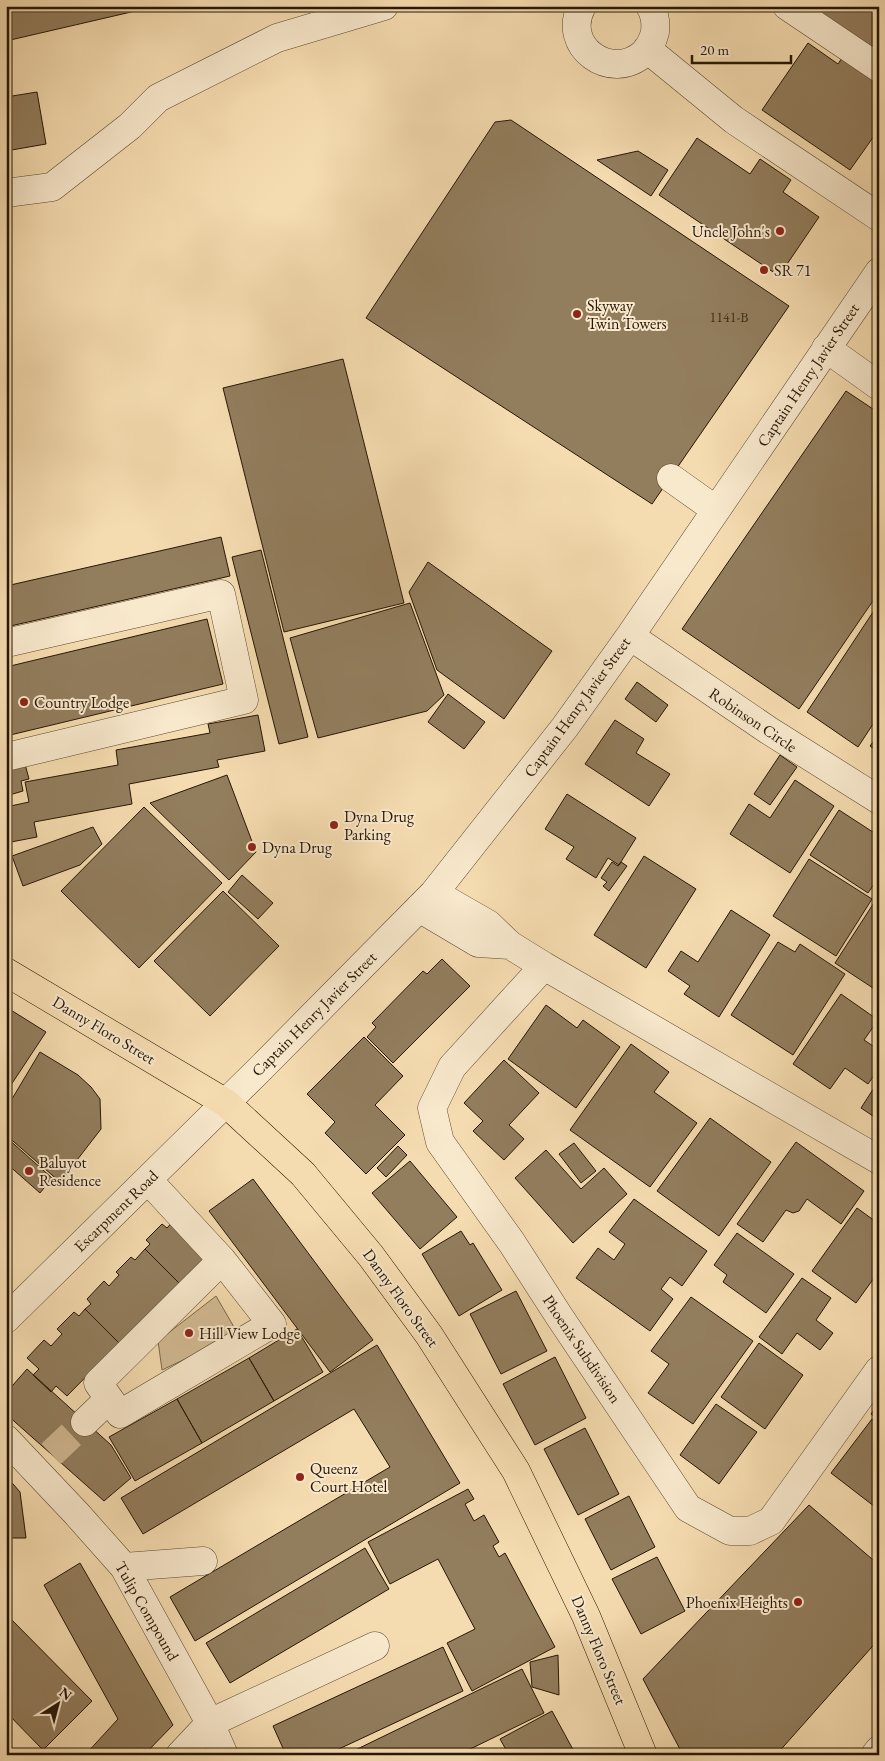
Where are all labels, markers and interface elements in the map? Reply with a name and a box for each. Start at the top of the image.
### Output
scale bar [692,32,791,64]
text: 20 m [700,40,729,59]
place label: Uncle John's [692,221,770,242]
marker: Uncle John's [774,225,786,237]
place label: SR 71 [774,260,811,281]
marker: SR 71 [758,264,770,276]
place label: Skyway Twin Towers [587,295,667,334]
street label: Captain Henry Javier Street [752,299,864,451]
marker: Skyway Twin Towers [571,308,583,320]
house number: 1141-B [710,308,748,326]
street label: Captain Henry Javier Street [519,633,635,781]
street label: Robinson Circle [705,683,801,757]
place label: Country Lodge [34,692,129,713]
marker: Country Lodge [18,696,30,708]
place label: Dyna Drug Parking [344,806,415,845]
marker: Dyna Drug Parking [328,819,340,831]
place label: Dyna Drug [262,837,333,858]
marker: Dyna Drug [246,841,258,853]
street label: Captain Henry Javier Street [247,947,381,1081]
street label: Danny Floro Street [49,991,159,1069]
place label: Baluyot Residence [39,1152,101,1191]
marker: Baluyot Residence [23,1165,35,1177]
street label: Escarpment Road [69,1165,163,1257]
street label: Danny Floro Street [358,1245,444,1351]
street label: Phoenix Subdivision [538,1291,626,1408]
place label: Hill View Lodge [199,1323,300,1344]
marker: Hill View Lodge [183,1327,195,1339]
place label: Queenz Court Hotel [310,1458,387,1497]
marker: Queenz Court Hotel [294,1471,306,1483]
street label: Tulip Compound [110,1558,184,1665]
street label: Danny Floro Street [567,1592,631,1708]
place label: Phoenix Heights [686,1592,788,1613]
marker: Phoenix Heights [792,1596,804,1608]
north arrow [32,1678,82,1728]
text: N [56,1683,76,1704]

